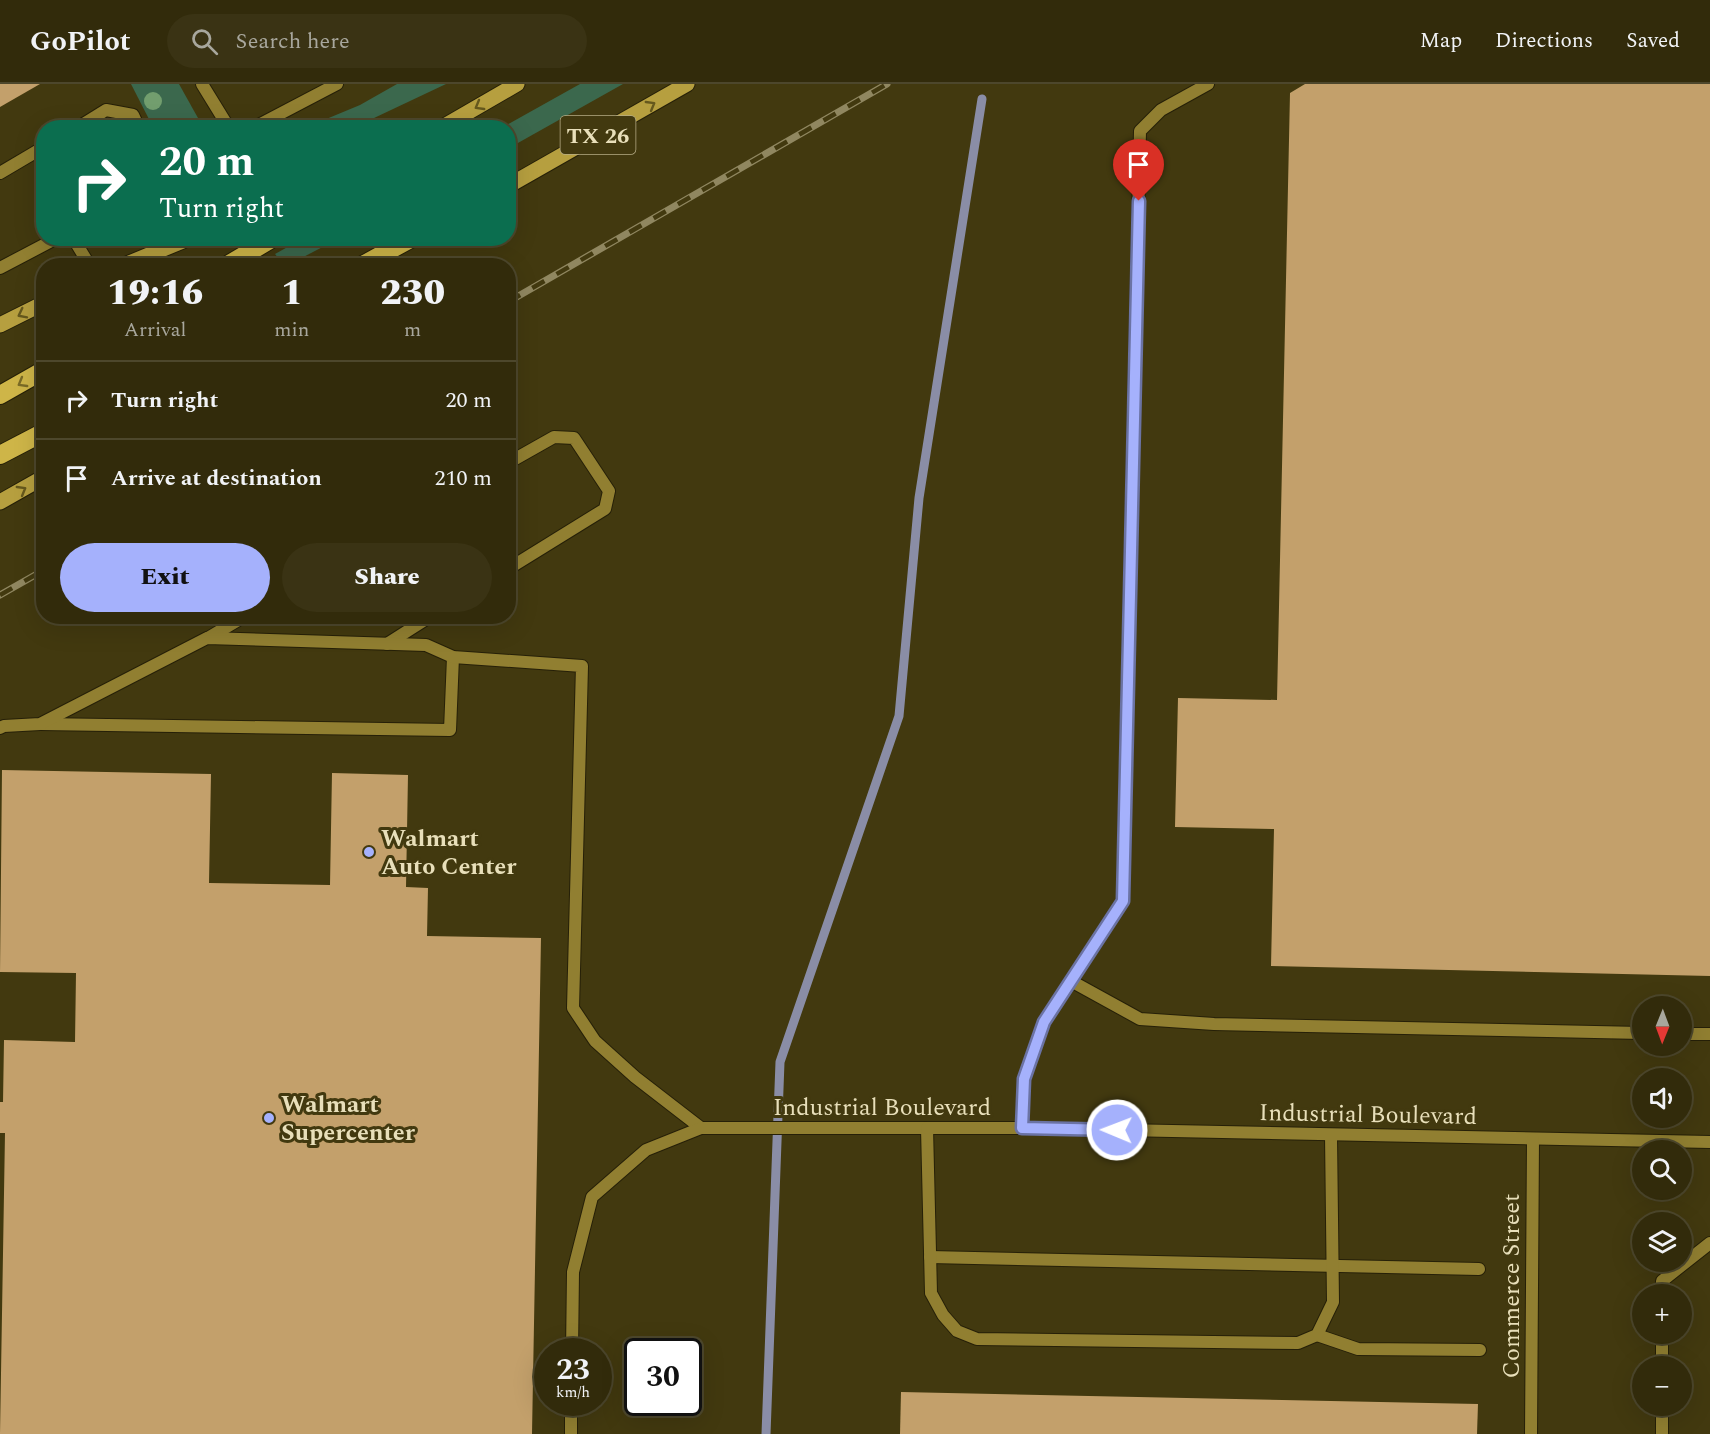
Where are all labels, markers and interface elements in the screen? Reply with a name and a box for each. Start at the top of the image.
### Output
search box [167,14,587,68]
text: GoPilot [30,20,131,63]
icon: search [188,25,221,58]
text: Search here [236,25,350,58]
text: Map [1420,25,1462,57]
text: Directions [1495,25,1593,57]
text: Saved [1626,25,1680,57]
one-way arrow [475,99,485,110]
one-way arrow [644,101,655,112]
road number: TX 26 [560,116,636,154]
text: 20 m [159,131,254,194]
pin [1113,139,1164,201]
icon: right [60,144,138,222]
icon: arrive [1122,148,1155,181]
text: Turn right [159,188,284,230]
text: 19:16 [107,266,203,321]
text: 1 [281,266,303,321]
text: 230 [380,266,445,321]
one-way arrow [17,307,28,318]
text: Arrival [124,315,186,345]
text: min [274,315,309,345]
text: m [404,315,421,345]
one-way arrow [18,376,28,387]
icon: right [60,384,93,417]
text: Turn right [111,384,218,417]
text: 20 m [446,384,492,417]
icon: arrive [60,462,93,495]
text: Arrive at destination [111,462,322,495]
text: 210 m [435,462,492,495]
one-way arrow [16,486,26,497]
button: Exit [60,543,270,612]
button: Share [282,543,492,612]
place label: Walmart Auto Center [381,821,517,885]
marker: Walmart Auto Center [362,845,376,859]
north arrow [1632,996,1692,1056]
map controls [1632,996,1692,1416]
button: sound [1632,1068,1692,1128]
place label: Walmart Supercenter [281,1087,416,1151]
street label: Industrial Boulevard [773,1090,991,1126]
street label: Industrial Boulevard [1259,1095,1477,1135]
position arrow [1085,1098,1149,1162]
marker: Walmart Supercenter [262,1111,276,1125]
button: search [1632,1140,1692,1200]
street label: Commerce Street [1494,1194,1530,1378]
button: layers [1632,1212,1692,1272]
button: + [1632,1284,1692,1344]
speed limit sign: 30 [624,1338,702,1416]
text: 23 [556,1347,590,1393]
button: − [1632,1356,1692,1416]
text: km/h [556,1381,590,1404]

